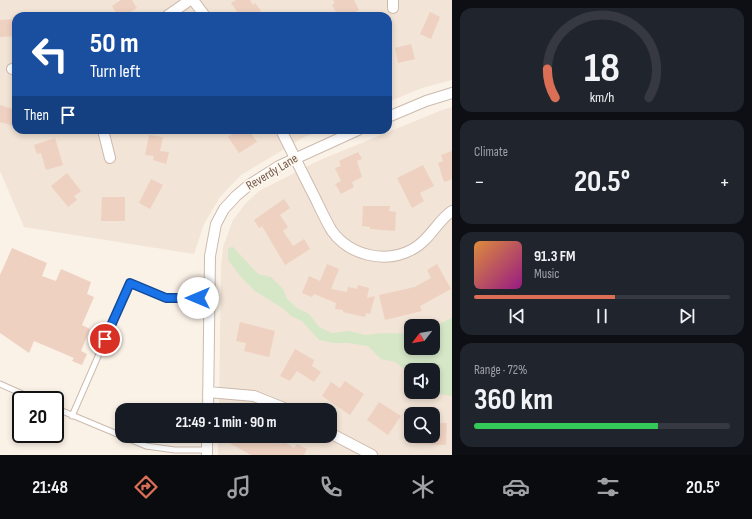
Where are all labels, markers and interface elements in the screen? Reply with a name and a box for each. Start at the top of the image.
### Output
text: 50 m [90,27,139,60]
icon: left [24,28,76,80]
text: 18 [584,44,620,93]
text: Turn left [90,61,141,82]
text: km/h [590,89,614,106]
icon: arrive [57,104,79,126]
text: Then [24,106,49,125]
text: Climate [474,144,508,160]
street label: Reverdy Lane [243,150,301,194]
text: 20.5° [574,164,630,200]
text: − [474,169,485,196]
text: + [719,169,730,196]
text: 91.3 FM [534,247,576,266]
text: Music [534,266,559,282]
position arrow [177,277,219,319]
icon: previous [506,305,528,327]
icon: pause [591,305,613,327]
icon: next [676,305,698,327]
north arrow [404,319,440,355]
map controls [404,319,440,443]
pin [88,322,122,356]
icon: arrive [94,328,116,350]
text: Range · 72% [474,362,527,378]
button: sound [404,363,440,399]
text: 360 km [474,382,553,418]
speed limit sign: 20 [12,391,64,443]
button: search [404,407,440,443]
text: 21:49 · 1 min · 90 m [176,413,276,432]
icon: directions [132,473,160,501]
icon: music [225,473,253,501]
icon: phone [317,473,345,501]
icon: climate [409,473,437,501]
icon: car [502,473,530,501]
icon: filters [594,473,622,501]
text: 21:48 [32,477,68,498]
text: 20.5° [686,477,720,498]

